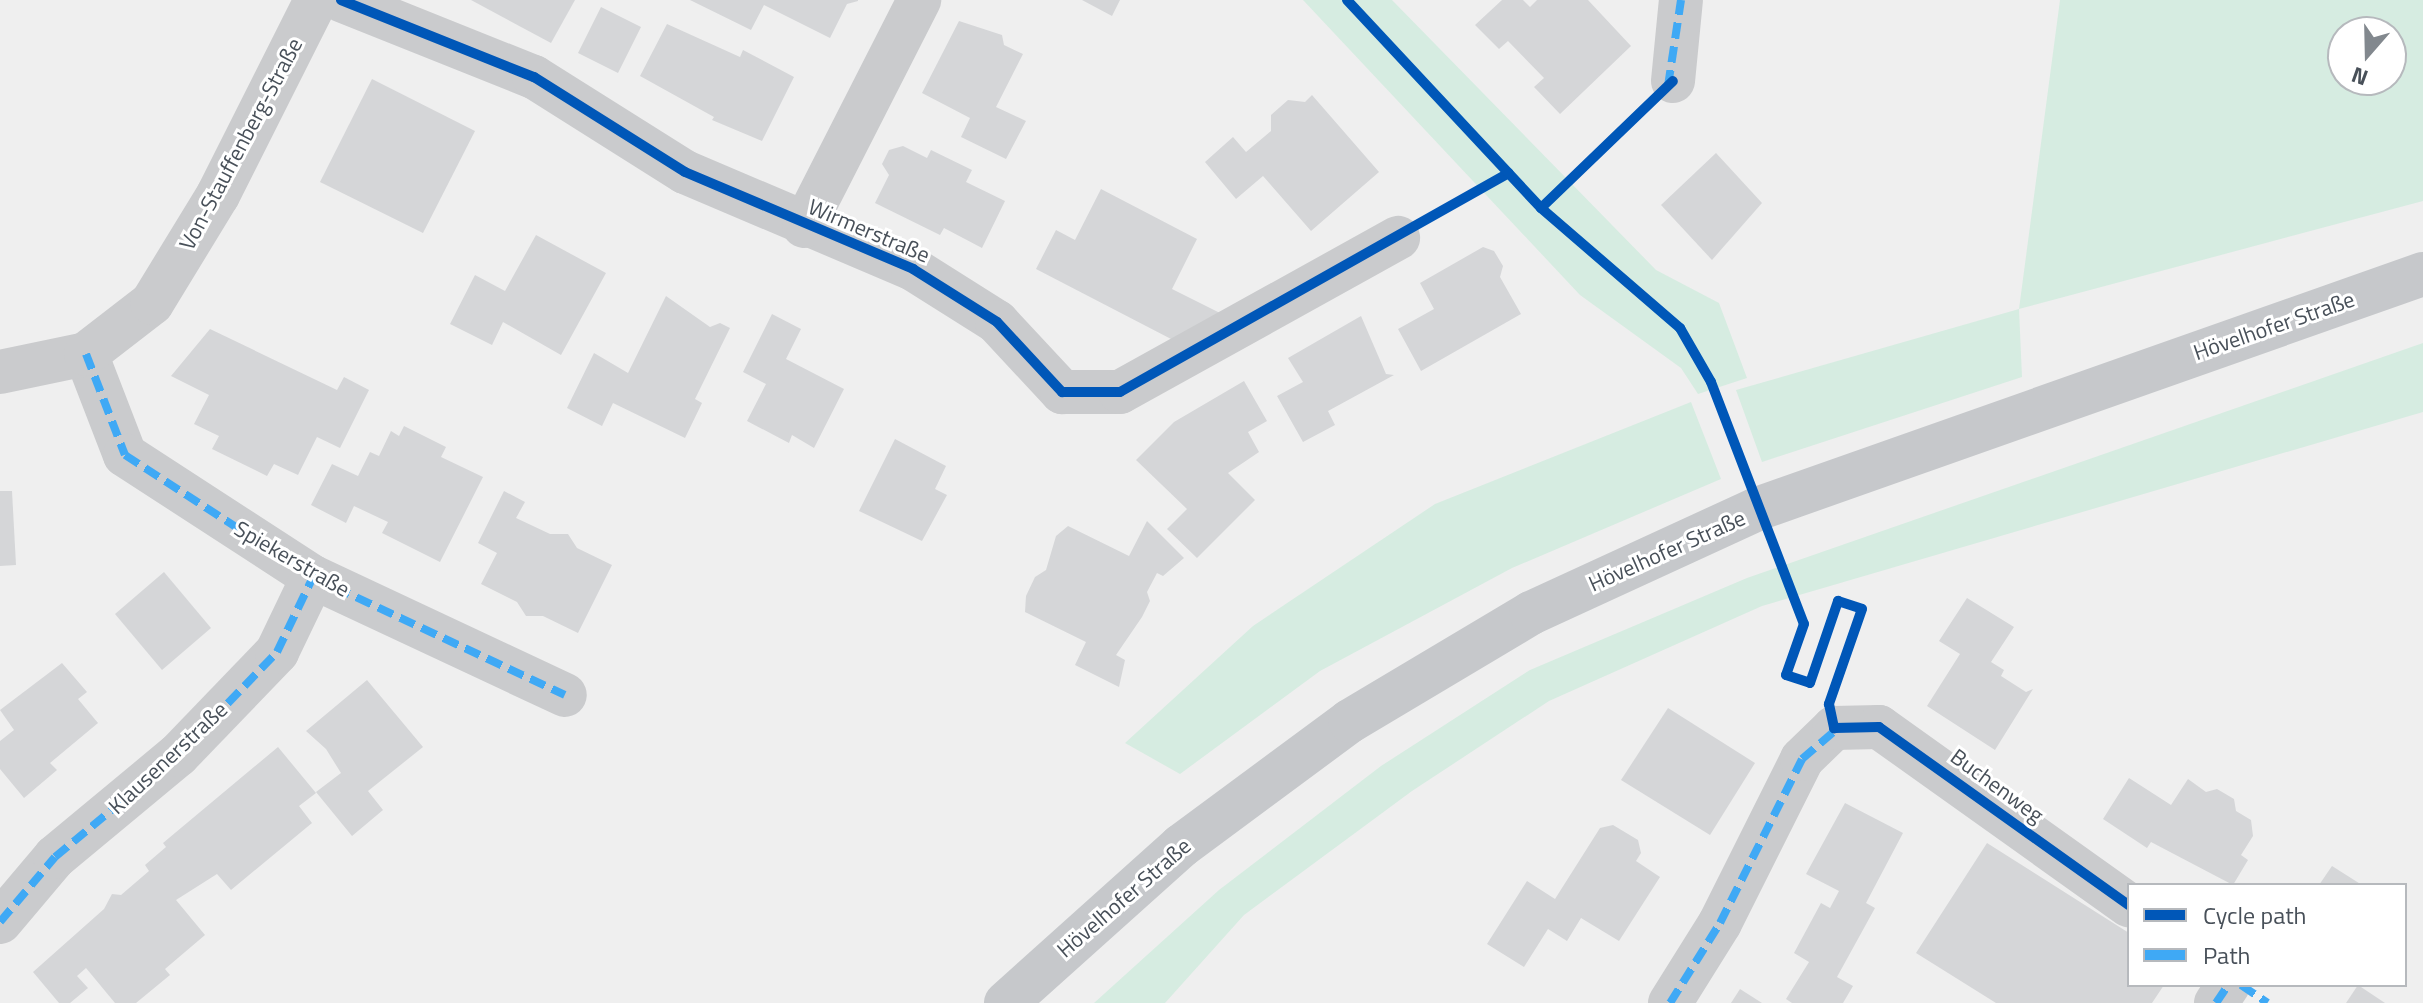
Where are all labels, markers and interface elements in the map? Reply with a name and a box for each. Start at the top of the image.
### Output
north arrow [2327,16,2407,96]
street label: Von-Stauffenberg-Straße [174,34,308,254]
text: N [2346,58,2372,95]
street label: Wirmerstraße [804,194,934,268]
street label: Hövelhofer Straße [2190,286,2358,366]
street label: Hövelhofer Straße [1585,505,1749,597]
street label: Spiekerstraße [230,515,354,603]
street label: Klausenerstraße [103,696,233,820]
street label: Buchenweg [1945,743,2049,829]
street label: Hövelhofer Straße [1052,833,1196,963]
legend [2127,883,2407,987]
text: Cycle path [2203,897,2306,933]
text: Path [2203,937,2250,973]

